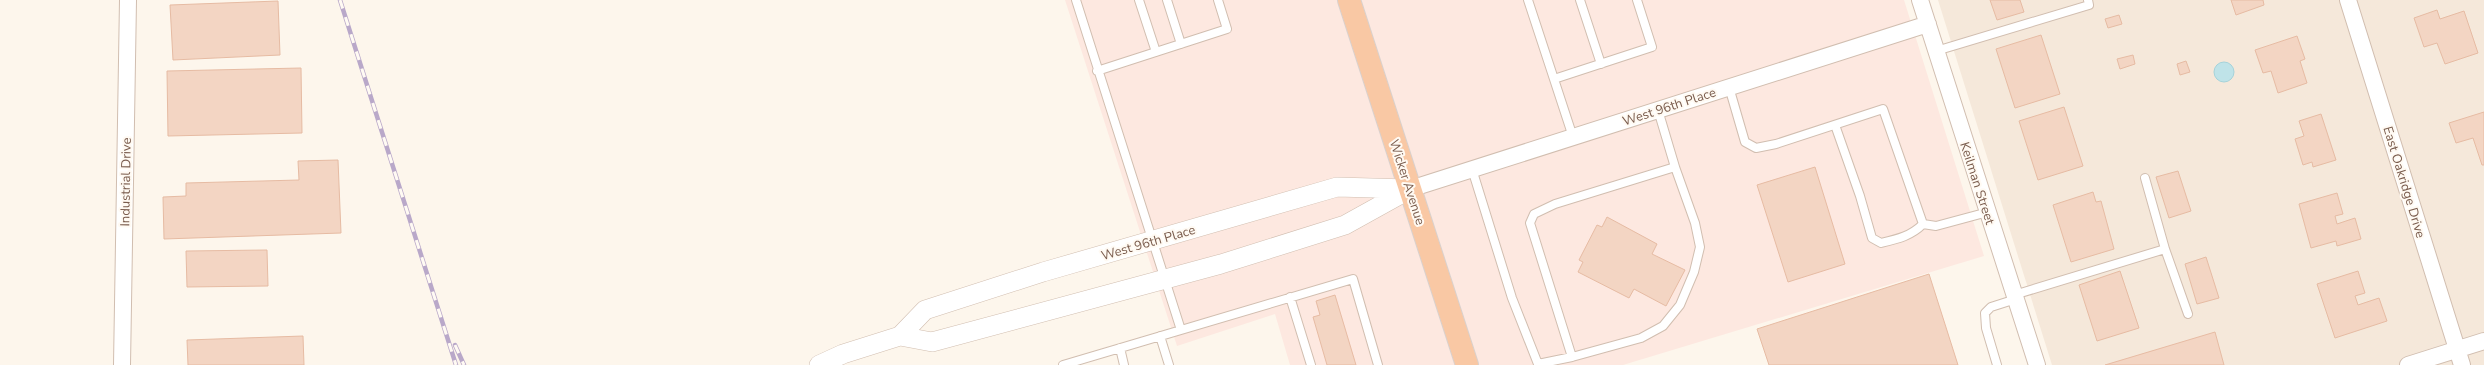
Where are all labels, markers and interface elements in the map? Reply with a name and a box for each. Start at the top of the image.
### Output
street label: West 96th Place [1620,83,1718,131]
street label: East Oakridge Drive [2379,124,2430,240]
street label: Industrial Drive [116,137,136,227]
street label: Wicker Avenue [1385,137,1429,227]
street label: Keilman Street [1955,140,1999,227]
street label: West 96th Place [1099,221,1198,265]

